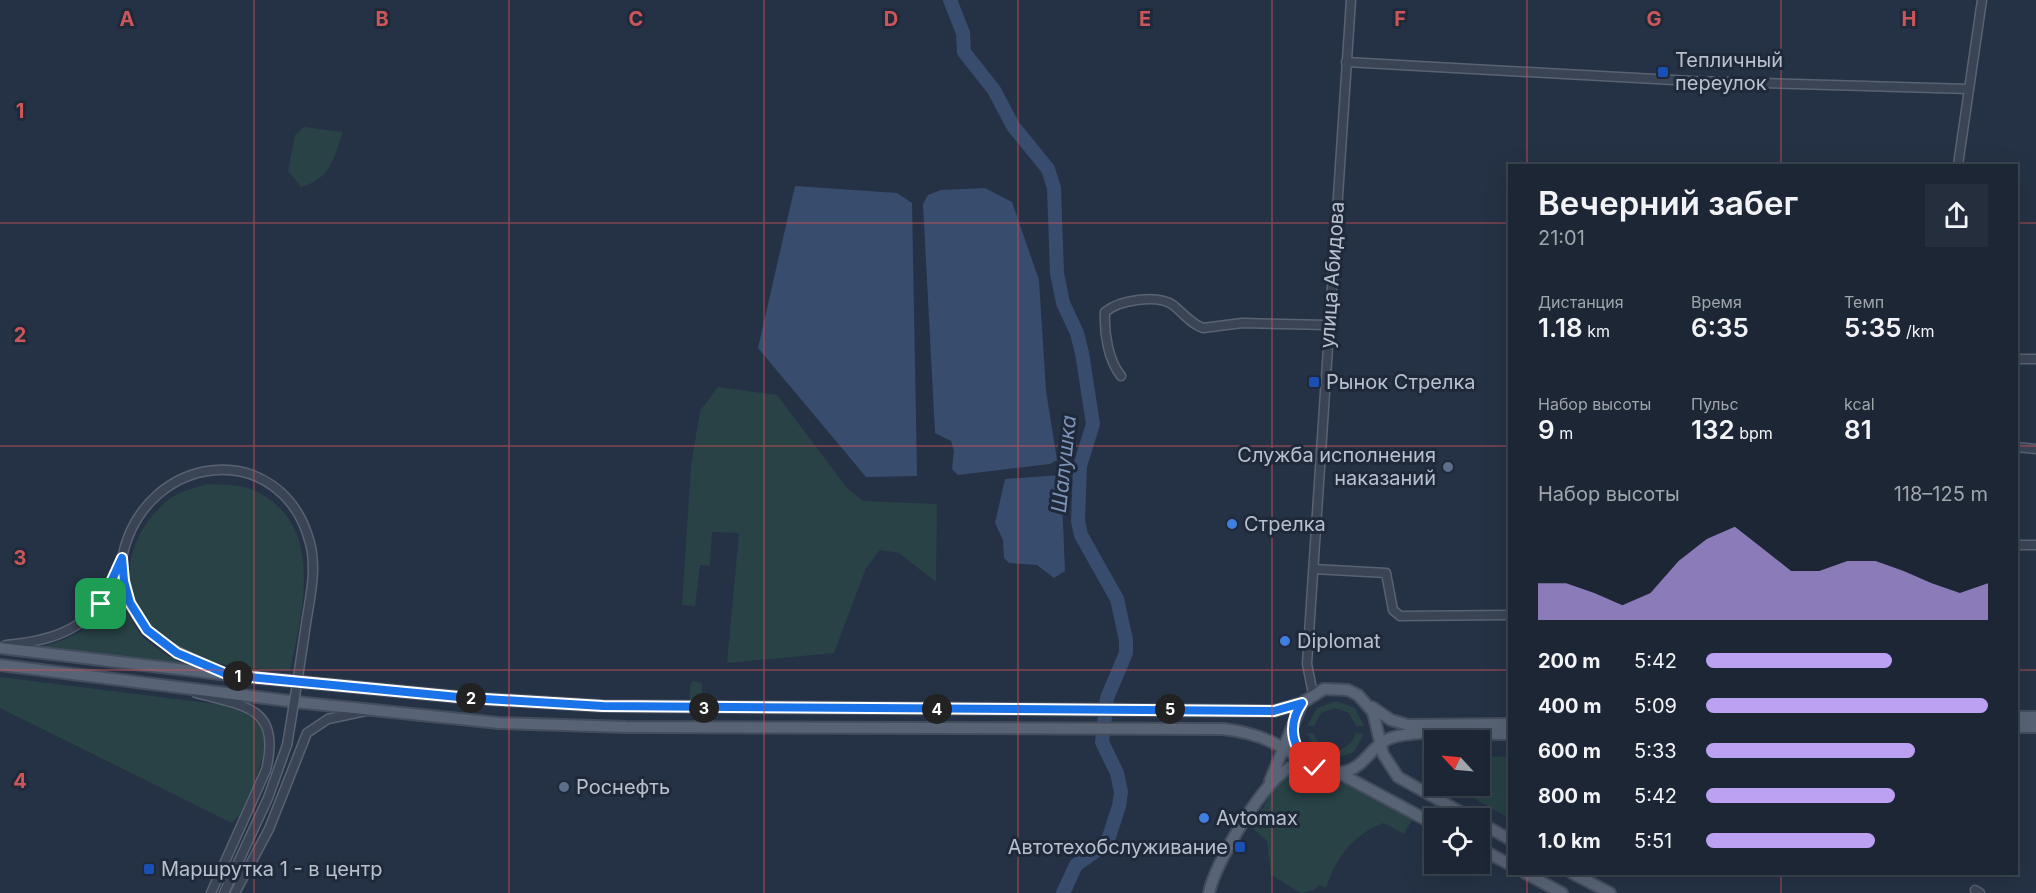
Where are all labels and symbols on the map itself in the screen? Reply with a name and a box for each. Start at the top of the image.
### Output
text: A [120,7,135,31]
text: B [375,7,389,31]
text: C [629,7,643,31]
text: D [884,7,898,31]
text: E [1139,7,1151,31]
text: F [1394,7,1406,31]
text: G [1646,7,1662,31]
text: H [1902,7,1916,31]
place label: Тепличный переулок [1675,48,1783,95]
marker: Тепличный переулок [1656,65,1670,79]
text: 1 [16,99,24,123]
street label: улица Абидова [1315,201,1349,349]
text: 2 [14,323,26,347]
place label: Рынок Стрелка [1326,370,1476,394]
marker: Рынок Стрелка [1307,375,1321,389]
water label: Шалушка [1046,414,1081,514]
place label: Служба исполнения наказаний [1237,443,1436,490]
marker: Служба исполнения наказаний [1441,460,1455,474]
place label: Стрелка [1244,512,1326,536]
marker: Стрелка [1225,517,1239,531]
text: 3 [14,546,26,570]
pin [75,578,126,629]
place label: Diplomat [1297,629,1381,653]
marker: Diplomat [1278,634,1292,648]
pin: 1 [223,661,253,691]
pin: 2 [456,683,486,713]
pin: 3 [689,693,719,723]
pin: 4 [922,694,952,724]
pin: 5 [1155,694,1185,724]
north arrow [1424,730,1490,796]
pin [1289,742,1340,793]
text: 4 [13,769,27,793]
place label: Роснефть [576,775,670,799]
marker: Роснефть [557,780,571,794]
place label: Avtomax [1216,806,1298,830]
marker: Avtomax [1197,811,1211,825]
place label: Автотехобслуживание [1008,835,1228,859]
marker: Автотехобслуживание [1233,840,1247,854]
place label: Маршрутка 1 - в центр [161,857,383,881]
marker: Маршрутка 1 - в центр [142,862,156,876]

